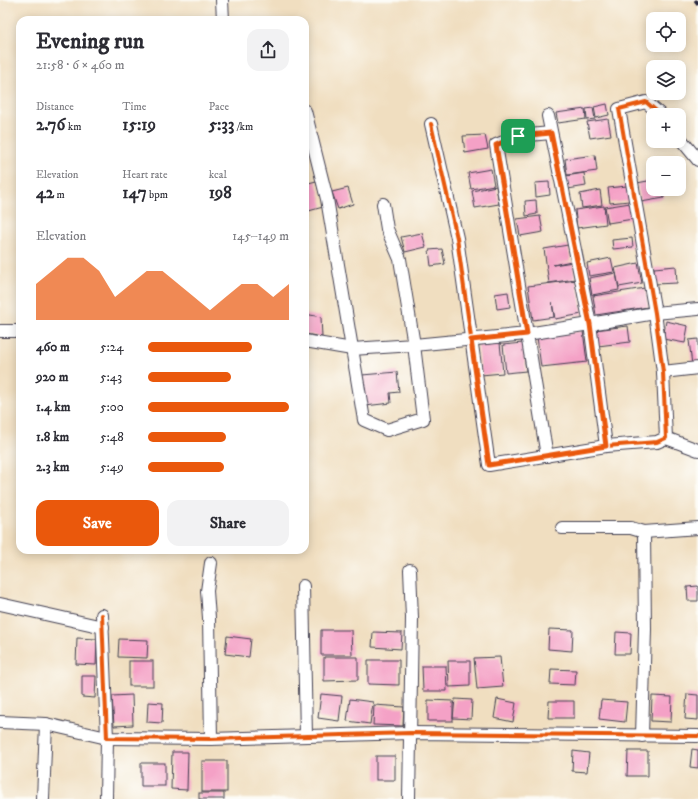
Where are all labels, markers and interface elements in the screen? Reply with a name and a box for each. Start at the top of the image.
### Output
map controls [646,12,686,196]
button: locate [646,12,686,52]
text: Evening run [36,28,144,55]
button: share [247,29,289,71]
text: 21:58 · 6 × 460 m [36,57,125,73]
button: layers [646,60,686,100]
text: Distance [36,100,74,114]
text: Time [122,100,146,114]
text: Pace [209,100,229,114]
button: + [646,108,686,148]
text: 2.76 [36,114,65,136]
text: 15:19 [122,114,156,136]
text: 5:33 [209,114,234,136]
pin [501,119,535,153]
text: km [65,120,81,134]
text: /km [234,120,253,134]
icon: arrive [507,125,529,147]
button: − [646,156,686,196]
text: Elevation [36,168,79,182]
text: Heart rate [122,168,167,182]
text: kcal [209,168,227,182]
text: 42 [36,182,54,204]
text: 147 [122,182,147,204]
text: 198 [209,182,232,204]
text: m [54,188,65,202]
text: bpm [147,188,168,202]
text: Elevation [36,228,86,244]
text: 145–149 m [232,228,289,244]
text: 460 m [36,339,70,355]
text: 5:24 [100,339,124,355]
text: 920 m [36,369,68,385]
text: 5:43 [100,369,122,385]
text: 1.4 km [36,399,70,415]
text: 5:00 [100,399,124,415]
text: 1.8 km [36,429,69,445]
text: 5:48 [100,429,124,445]
text: 2.3 km [36,459,70,475]
text: 5:49 [100,459,124,475]
button: Save [36,500,159,546]
button: Share [167,500,289,546]

